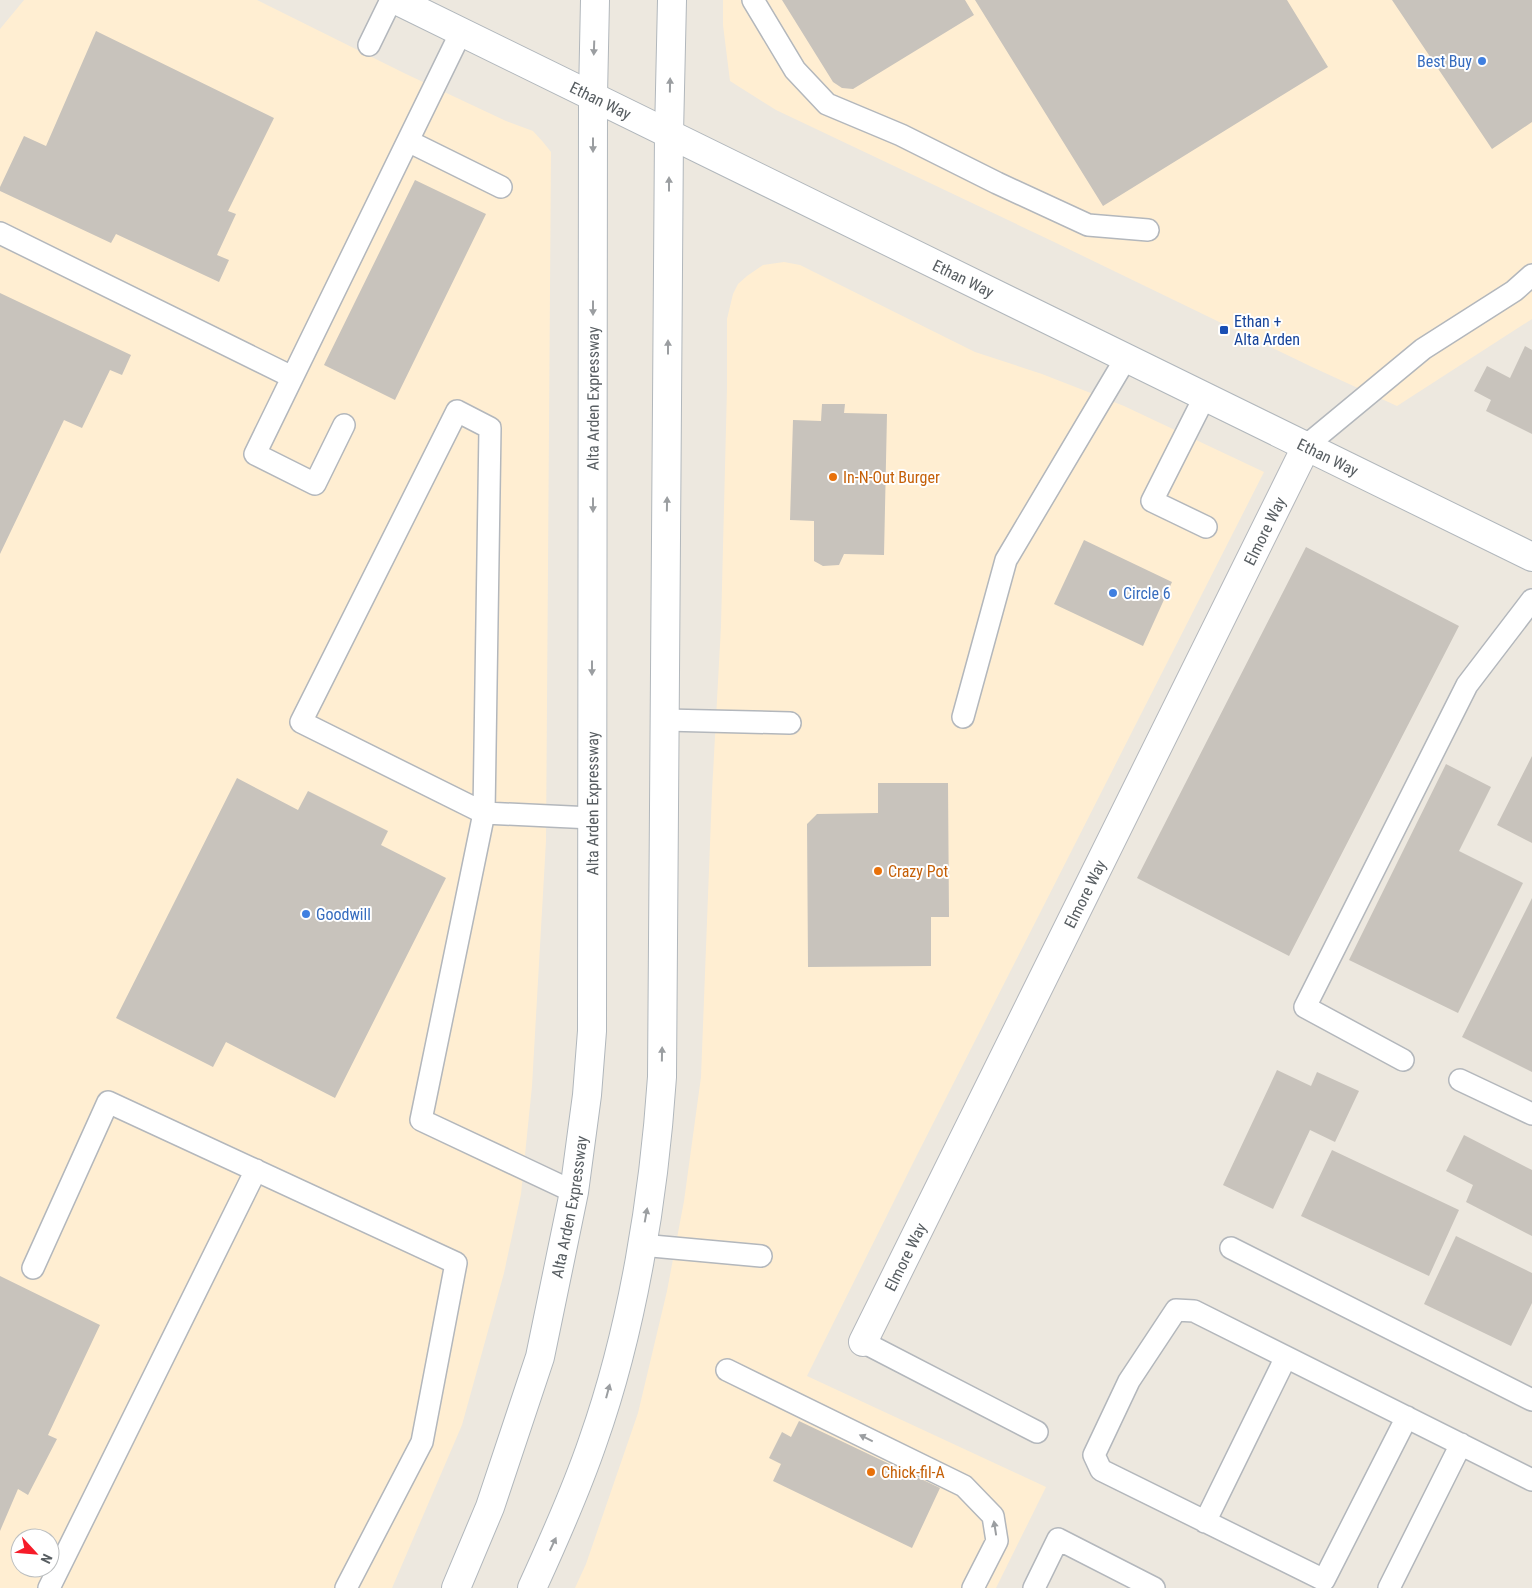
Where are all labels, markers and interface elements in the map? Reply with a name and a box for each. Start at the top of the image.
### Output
one-way arrow [590,40,598,56]
place label: Best Buy [1417,52,1472,71]
marker: Best Buy [1476,55,1488,67]
one-way arrow [667,77,675,93]
street label: Ethan Way [567,78,634,124]
one-way arrow [589,137,597,153]
one-way arrow [665,176,673,192]
street label: Ethan Way [930,256,997,302]
one-way arrow [589,300,597,316]
place label: Ethan + Alta Arden [1234,312,1300,349]
marker: Ethan + Alta Arden [1218,324,1230,336]
street label: Alta Arden Expressway [584,326,603,471]
one-way arrow [664,338,672,354]
street label: Ethan Way [1294,434,1362,481]
place label: In-N-Out Burger [843,468,940,487]
marker: In-N-Out Burger [827,471,839,483]
street label: Elmore Way [1240,494,1290,568]
one-way arrow [663,496,671,512]
one-way arrow [589,497,597,513]
place label: Circle 6 [1123,584,1171,603]
marker: Circle 6 [1107,587,1119,599]
one-way arrow [588,660,596,676]
street label: Alta Arden Expressway [583,731,602,876]
street label: Elmore Way [1060,857,1110,931]
place label: Crazy Pot [888,862,948,881]
marker: Crazy Pot [872,865,884,877]
place label: Goodwill [316,905,371,924]
marker: Goodwill [300,908,312,920]
one-way arrow [658,1046,666,1062]
street label: Alta Arden Expressway [548,1134,591,1280]
one-way arrow [643,1207,651,1223]
street label: Elmore Way [881,1220,931,1294]
one-way arrow [605,1384,613,1399]
one-way arrow [859,1434,873,1442]
place label: Chick-fil-A [881,1463,945,1482]
marker: Chick-fil-A [865,1466,877,1478]
one-way arrow [990,1519,998,1535]
north arrow [10,1528,60,1578]
one-way arrow [549,1537,557,1551]
text: N [38,1551,56,1566]

